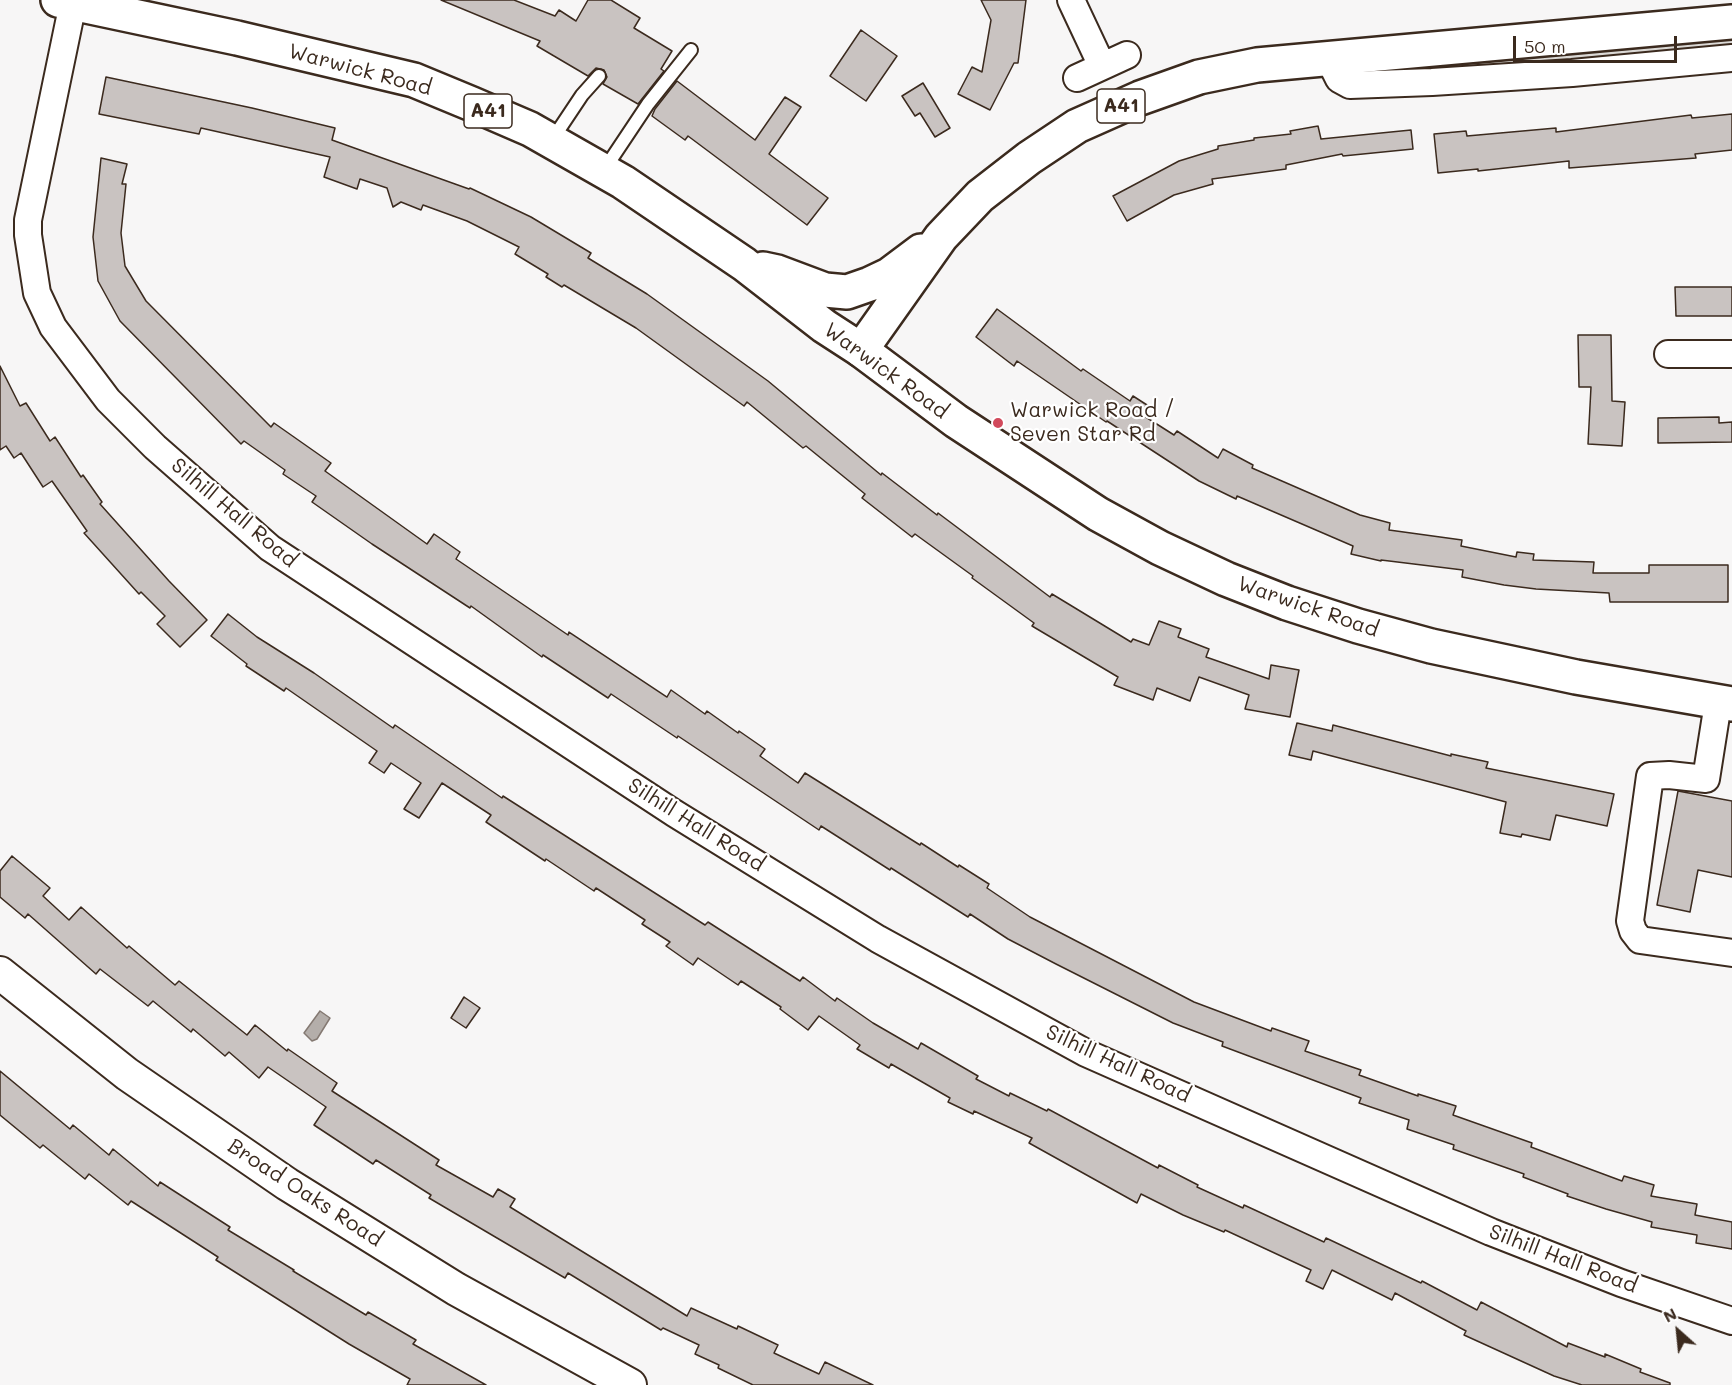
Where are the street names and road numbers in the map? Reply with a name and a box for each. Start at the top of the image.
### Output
street label: Warwick Road [286,39,434,101]
road number: A41 [1097,89,1145,123]
road number: A41 [464,94,512,128]
street label: Warwick Road [819,318,953,424]
street label: Silhill Hall Road [166,453,302,573]
street label: Warwick Road [1234,571,1382,643]
street label: Silhill Hall Road [623,773,769,877]
street label: Silhill Hall Road [1042,1019,1194,1109]
street label: Broad Oaks Road [223,1134,387,1252]
street label: Silhill Hall Road [1485,1219,1641,1299]

